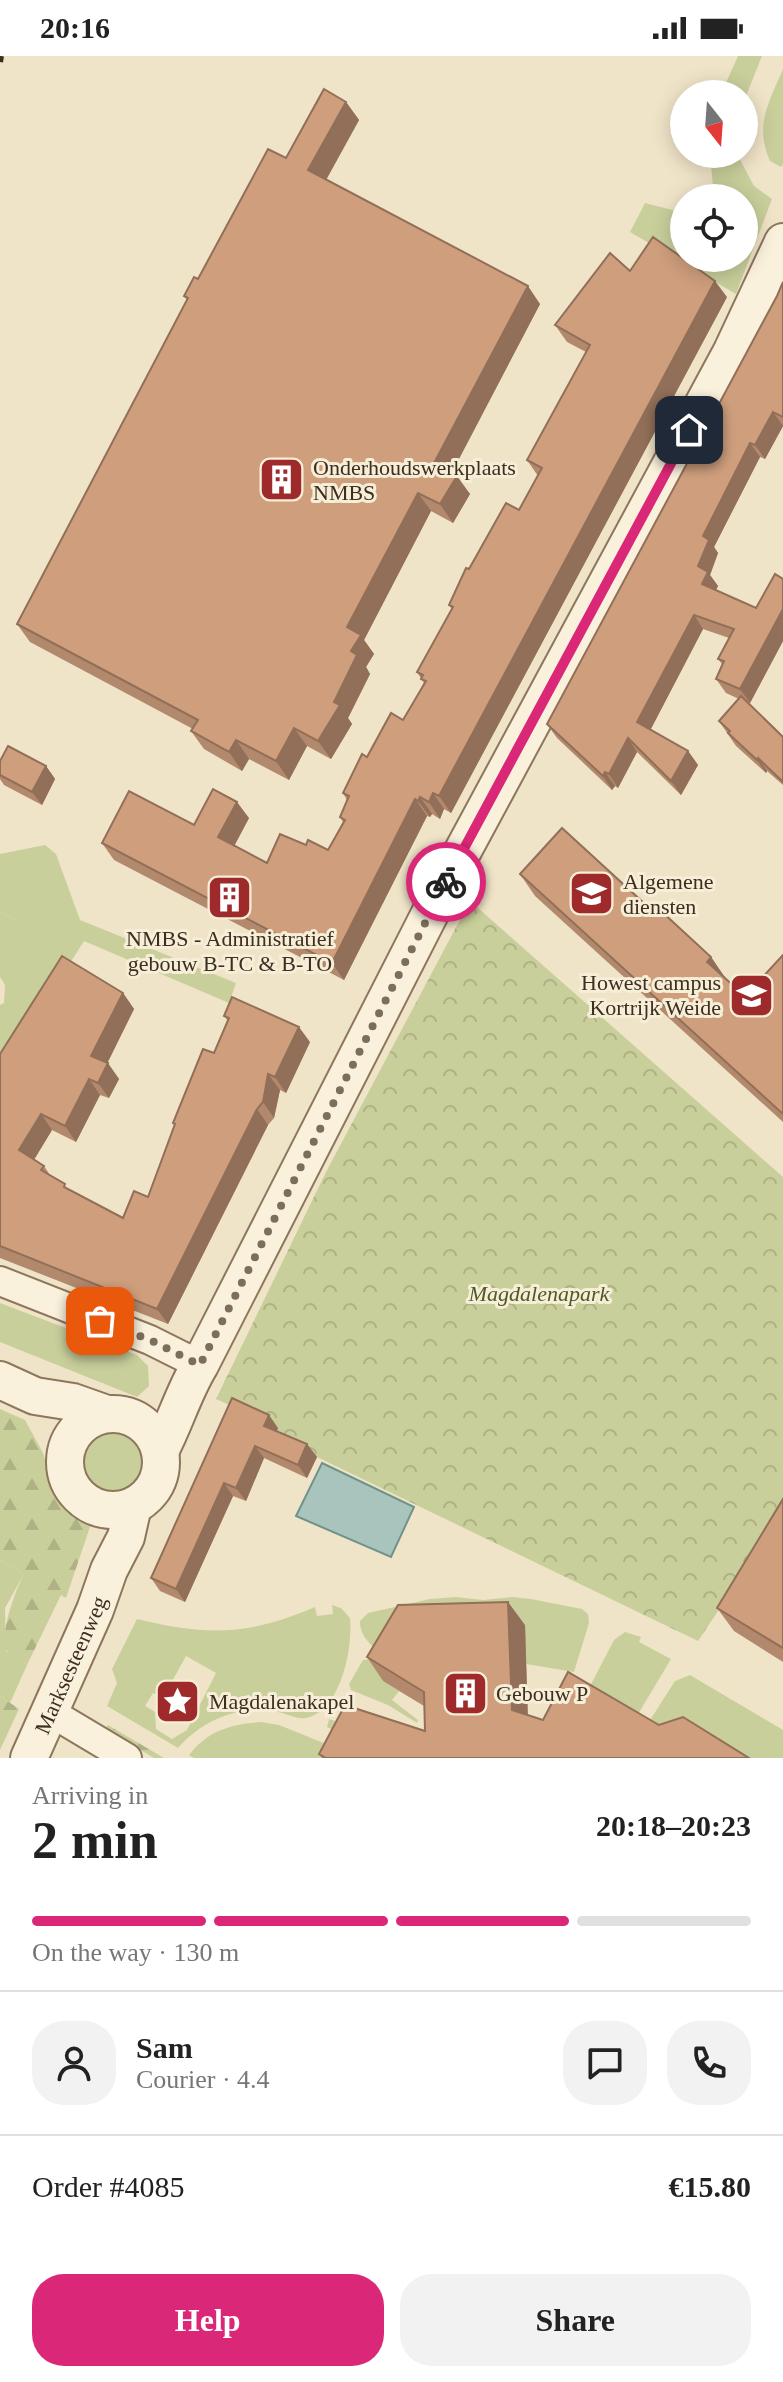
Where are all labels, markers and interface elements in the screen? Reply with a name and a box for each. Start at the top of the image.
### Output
text: 20:16 [40,11,110,44]
north arrow [670,80,758,168]
map controls [670,80,758,272]
button: locate [670,184,758,272]
pin [655,396,723,464]
icon: home [667,408,711,452]
place label: Onderhoudswerkplaats NMBS [313,455,516,505]
building icon: Onderhoudswerkplaats NMBS [258,456,306,504]
courier [406,842,486,922]
icon: bike [424,860,468,904]
place label: Algemene diensten [623,869,713,919]
school or university icon: Algemene diensten [568,870,616,918]
building icon: NMBS - Administratief gebouw B-TC & B-TO [206,873,254,921]
place label: NMBS - Administratief gebouw B-TC & B-TO [126,926,335,976]
place label: Howest campus Kortrijk Weide [581,970,721,1020]
school or university icon: Howest campus Kortrijk Weide [728,971,776,1019]
park label: Magdalenapark [468,1281,610,1306]
pin [66,1287,134,1355]
icon: bag [78,1299,122,1343]
street label: Marksesteenweg [29,1593,111,1737]
building icon: Gebouw P [441,1669,489,1717]
place icon: Magdalenakapel [154,1677,202,1725]
place label: Gebouw P [496,1681,588,1706]
place label: Magdalenakapel [209,1689,354,1714]
text: Arriving in [32,1781,148,1810]
text: 20:18–20:23 [596,1809,751,1842]
text: 2 min [32,1812,158,1869]
text: On the way · 130 m [32,1938,239,1967]
button: person [32,2021,116,2105]
button: chat [563,2021,647,2105]
button: phone [667,2021,751,2105]
text: Sam [136,2031,193,2064]
text: Courier · 4.4 [136,2065,270,2094]
text: Order #4085 [32,2170,184,2203]
text: €15.80 [669,2170,751,2203]
button: Help [32,2274,384,2366]
button: Share [400,2274,751,2366]

